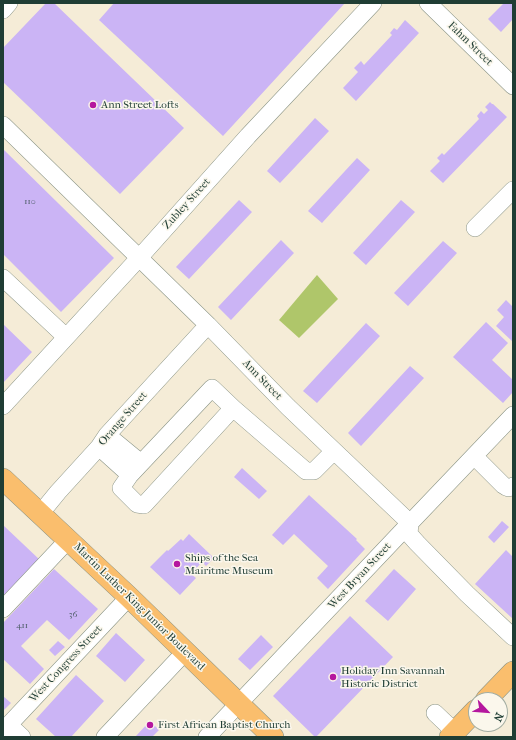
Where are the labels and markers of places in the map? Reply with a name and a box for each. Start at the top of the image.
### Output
place label: Ann Street Lofts [101,98,178,112]
marker: Ann Street Lofts [88,100,98,110]
place label: Ships of the Sea Mairitme Museum [185,551,273,577]
marker: Ships of the Sea Mairitme Museum [172,559,182,569]
place label: Holiday Inn Savannah Historic District [341,664,445,690]
marker: Holiday Inn Savannah Historic District [328,672,338,682]
place label: First African Baptist Church [158,718,290,732]
marker: First African Baptist Church [145,720,155,730]

